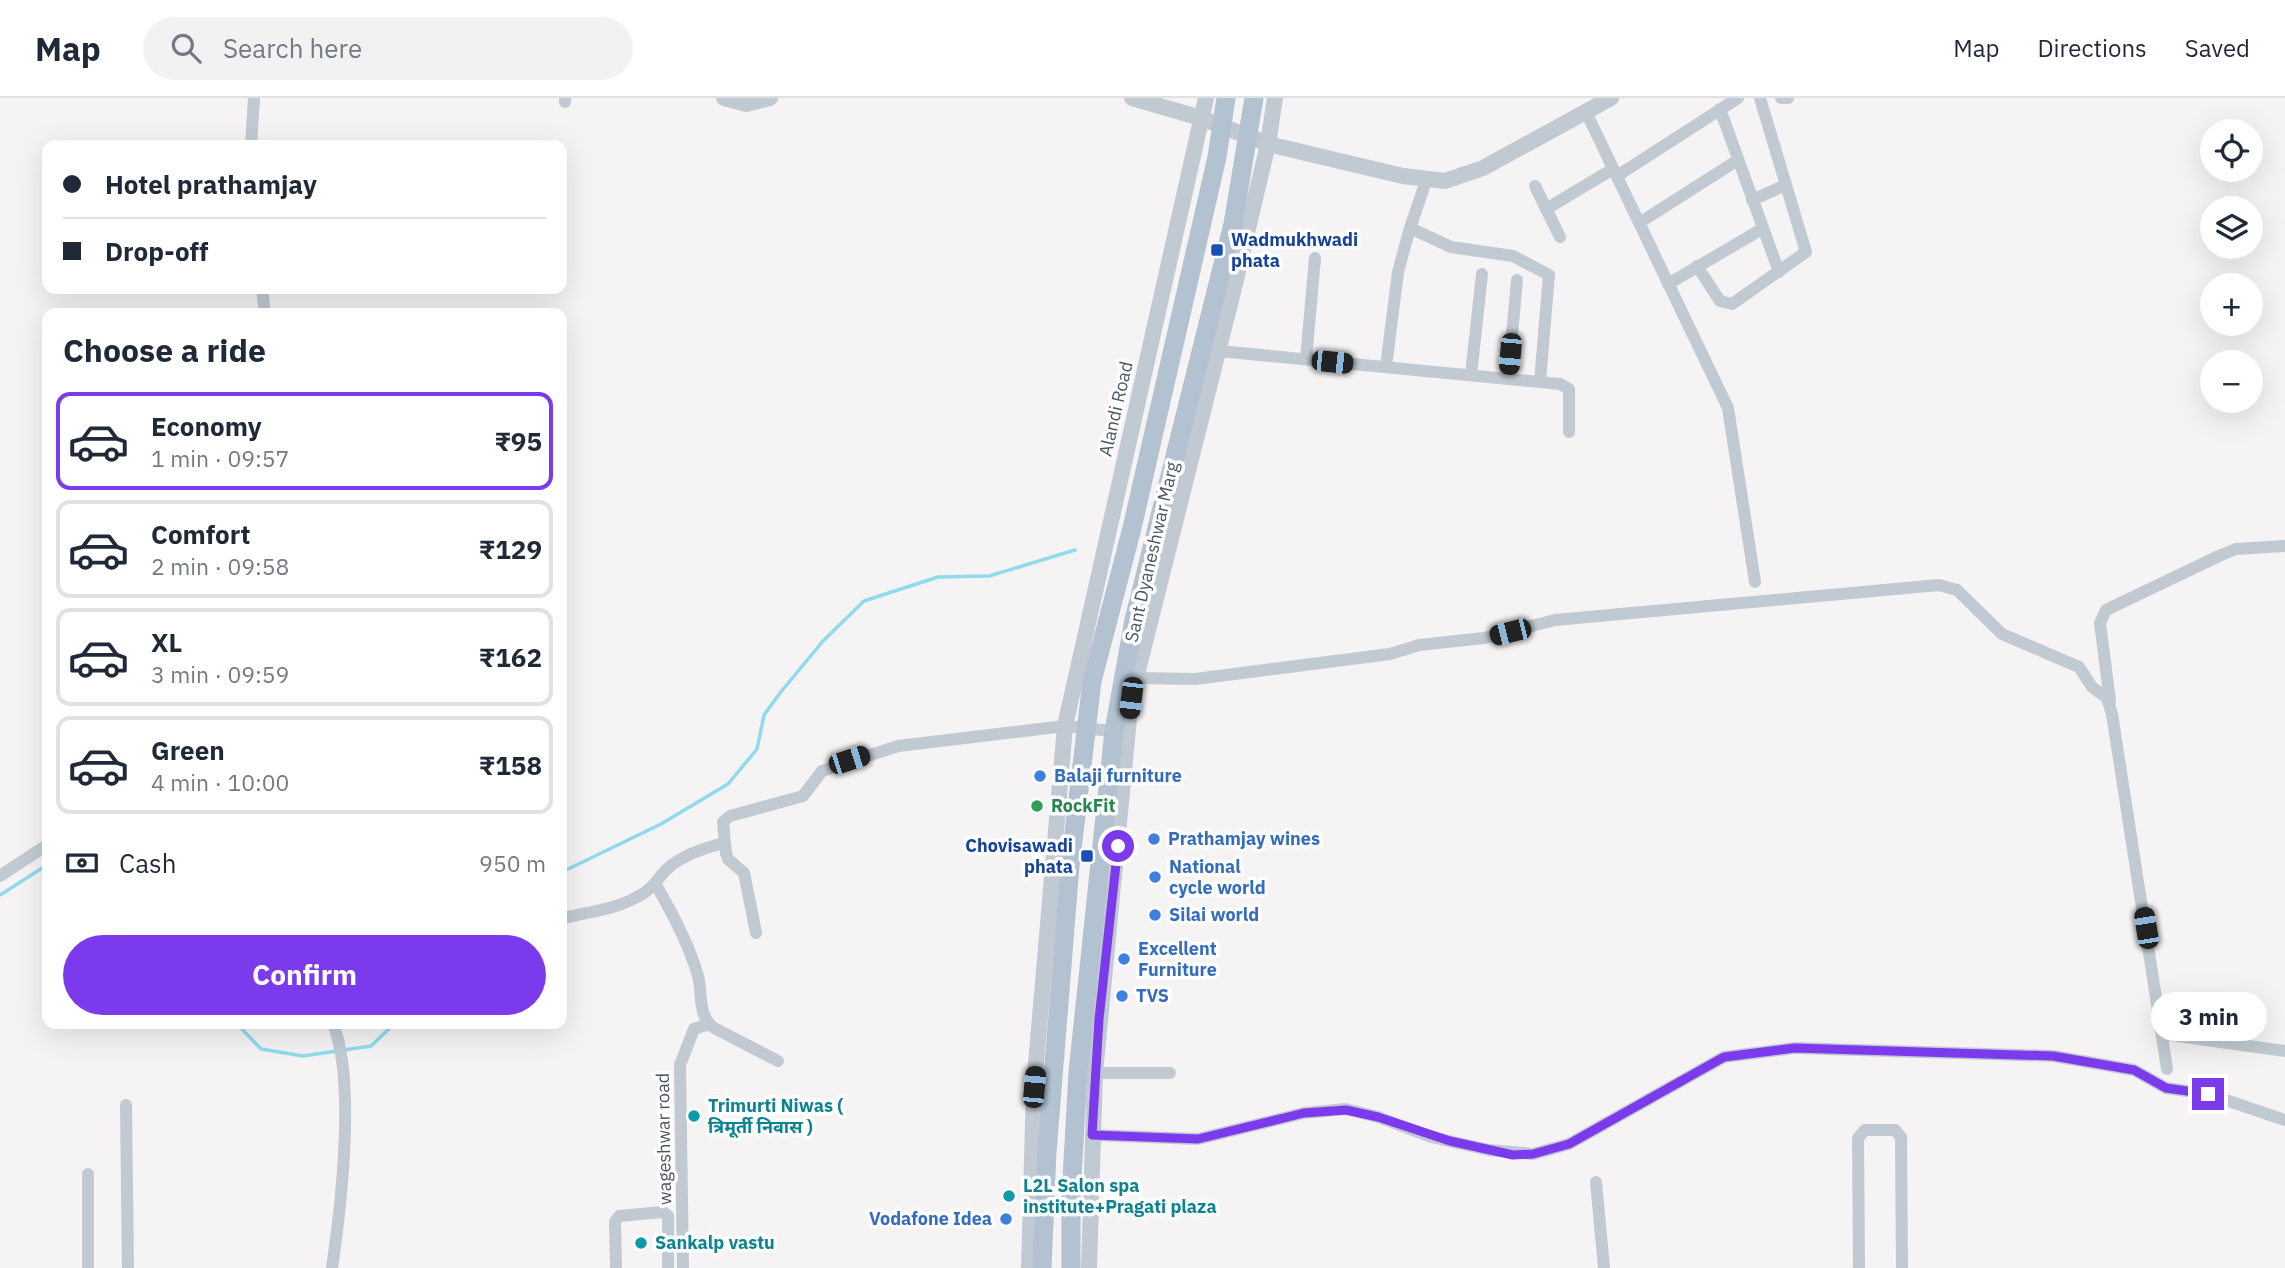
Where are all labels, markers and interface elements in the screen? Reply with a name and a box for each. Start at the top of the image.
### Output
search box [143,17,633,80]
text: Map [35,27,101,70]
icon: search [167,29,205,67]
text: Search here [223,31,362,65]
text: Map [1953,32,1999,64]
text: Directions [2037,32,2147,64]
text: Saved [2185,32,2250,64]
map controls [2200,119,2263,413]
button: locate [2200,119,2263,182]
text: Hotel prathamjay [105,167,317,201]
button: layers [2200,196,2263,259]
place label: Wadmukhwadi phata [1231,228,1358,272]
text: Drop-off [105,234,208,268]
marker: Wadmukhwadi phata [1209,242,1225,258]
button: + [2200,273,2263,336]
text: Choose a ride [63,329,266,371]
car [1498,332,1523,376]
car [1311,349,1354,375]
button: − [2200,350,2263,413]
street label: Alandi Road [1093,359,1138,459]
text: Economy [151,409,262,443]
icon: car [67,410,130,473]
text: ₹95 [494,424,542,458]
text: 1 min · 09:57 [151,443,289,473]
street label: Sant Dyaneshwar Marg [1120,459,1184,644]
text: Comfort [151,517,250,551]
icon: car [67,518,130,581]
text: ₹129 [479,532,542,566]
text: 2 min · 09:58 [151,551,289,581]
car [1488,617,1533,647]
text: XL [151,625,182,659]
icon: car [67,626,130,689]
text: ₹162 [479,640,542,674]
text: 3 min · 09:59 [151,659,289,689]
car [1119,676,1144,720]
text: Green [151,733,225,767]
icon: car [67,734,130,797]
car [826,744,873,776]
text: ₹158 [479,748,542,782]
place label: Balaji furniture [1054,764,1182,787]
text: 4 min · 10:00 [151,767,289,797]
marker: Balaji furniture [1032,768,1048,784]
place label: RockFit [1051,794,1115,817]
marker: RockFit [1029,798,1045,814]
place label: Prathamjay wines [1168,827,1320,850]
route start [1102,830,1134,862]
marker: Prathamjay wines [1146,831,1162,847]
place label: Chovisawadi phata [965,834,1073,878]
icon: cash [63,844,101,882]
text: Cash [119,846,176,880]
text: 950 m [479,848,546,878]
marker: Chovisawadi phata [1079,848,1095,864]
place label: National cycle world [1169,855,1266,899]
marker: National cycle world [1147,869,1163,885]
place label: Silai world [1169,903,1259,926]
car [2133,906,2160,950]
marker: Silai world [1147,907,1163,923]
button: Confirm [63,935,546,1015]
place label: Excellent Furniture [1138,937,1217,981]
marker: Excellent Furniture [1116,951,1132,967]
place label: TVS [1136,984,1169,1007]
marker: TVS [1114,988,1130,1004]
callout: 3 min [2150,992,2266,1042]
text: 3 min [2179,1001,2239,1031]
car [1022,1065,1047,1109]
street label: wageshwar road [651,1073,676,1205]
route end [2192,1078,2224,1110]
place label: Trimurti Niwas ( त्रिमूर्ती निवास ) [708,1094,844,1139]
marker: Trimurti Niwas ( त्रिमूर्ती निवास ) [686,1108,702,1124]
place label: L2L Salon spa institute+Pragati plaza [1023,1174,1217,1218]
marker: L2L Salon spa institute+Pragati plaza [1001,1188,1017,1204]
place label: Vodafone Idea [869,1207,992,1230]
marker: Vodafone Idea [998,1211,1014,1227]
place label: Sankalp vastu [655,1231,775,1254]
marker: Sankalp vastu [633,1235,649,1251]

